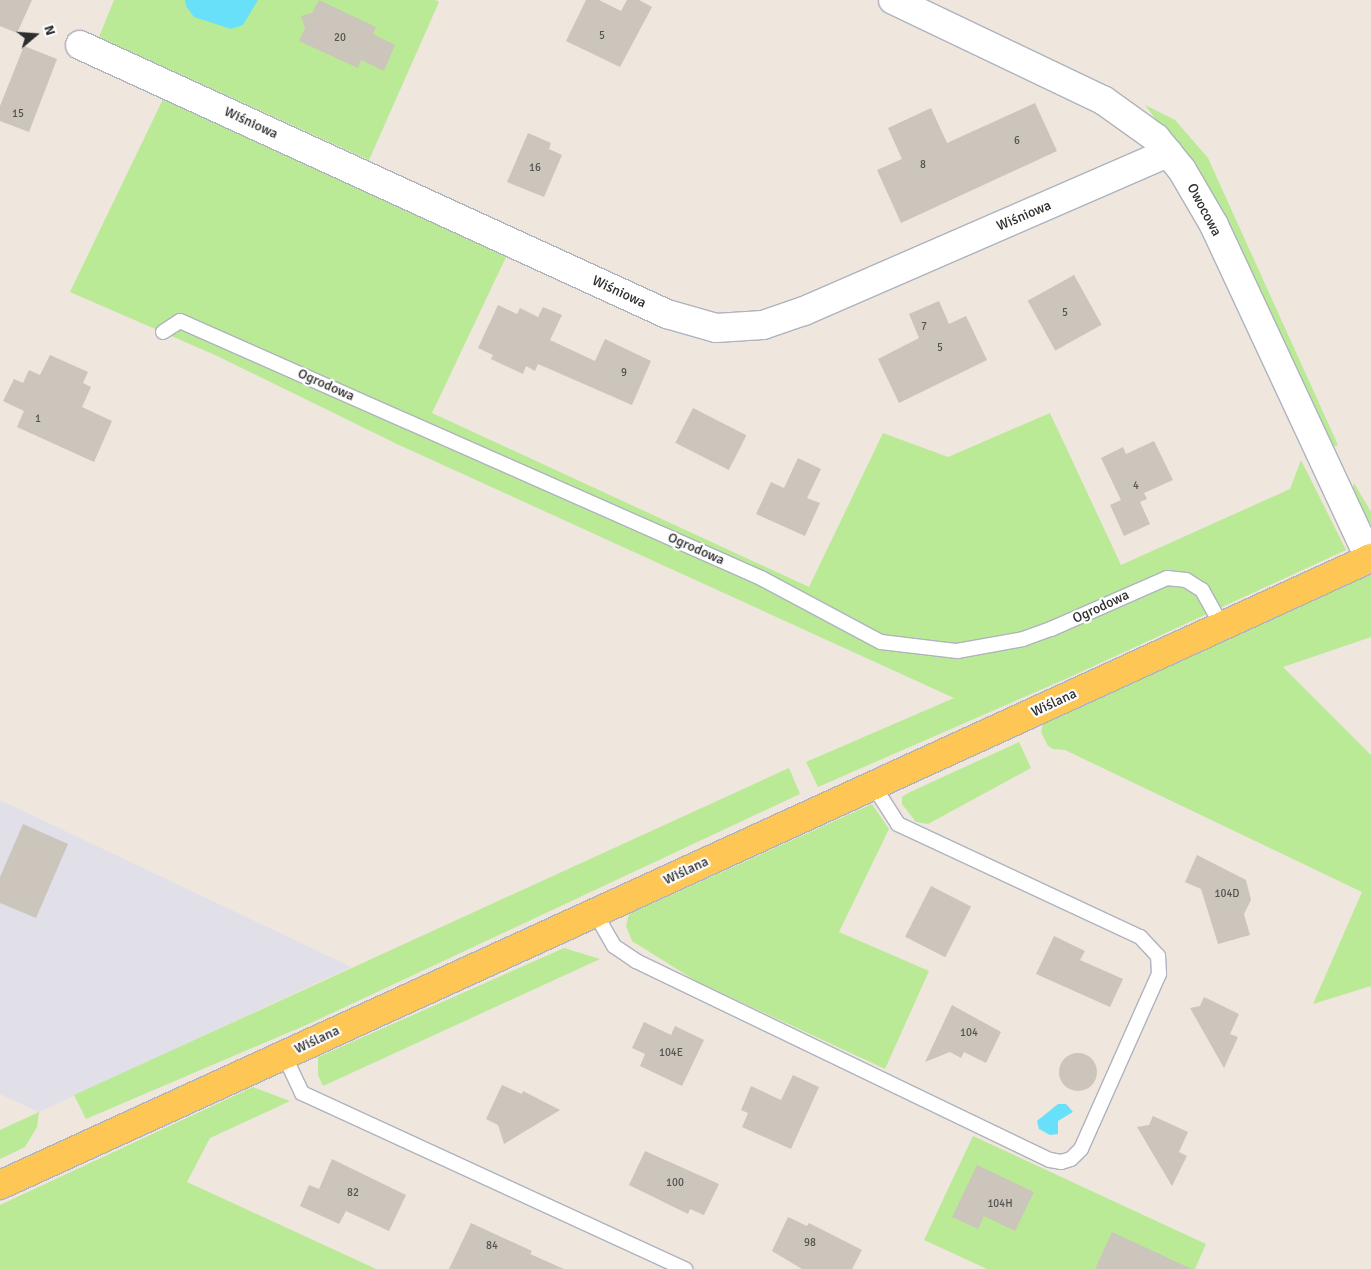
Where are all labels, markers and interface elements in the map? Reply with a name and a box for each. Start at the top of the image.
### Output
north arrow [10,10,60,60]
text: N [40,23,59,37]
house number: 5 [599,29,605,43]
house number: 20 [334,31,346,45]
street label: Wiśniowa [221,103,281,143]
house number: 15 [12,107,24,121]
house number: 6 [1014,134,1020,148]
house number: 8 [920,158,926,172]
house number: 16 [529,161,541,175]
street label: Owocowa [1183,181,1225,239]
street label: Wiśniowa [994,197,1054,235]
street label: Wiśniowa [589,272,649,312]
house number: 5 [1062,306,1068,320]
house number: 7 [921,320,927,334]
house number: 5 [937,341,943,355]
street label: Ogrodowa [295,365,357,405]
house number: 9 [621,366,627,380]
house number: 1 [35,412,41,426]
house number: 4 [1133,479,1139,493]
street label: Ogrodowa [665,529,727,569]
street label: Ogrodowa [1070,587,1132,627]
street label: Wiślana [1029,685,1079,721]
street label: Wiślana [661,853,711,889]
house number: 104D [1215,887,1239,901]
street label: Wiślana [292,1022,342,1058]
house number: 104 [960,1026,978,1040]
house number: 104E [659,1046,683,1060]
house number: 100 [666,1176,684,1190]
house number: 82 [347,1186,359,1200]
house number: 104H [987,1197,1013,1211]
house number: 98 [804,1236,816,1250]
house number: 84 [486,1239,498,1253]

